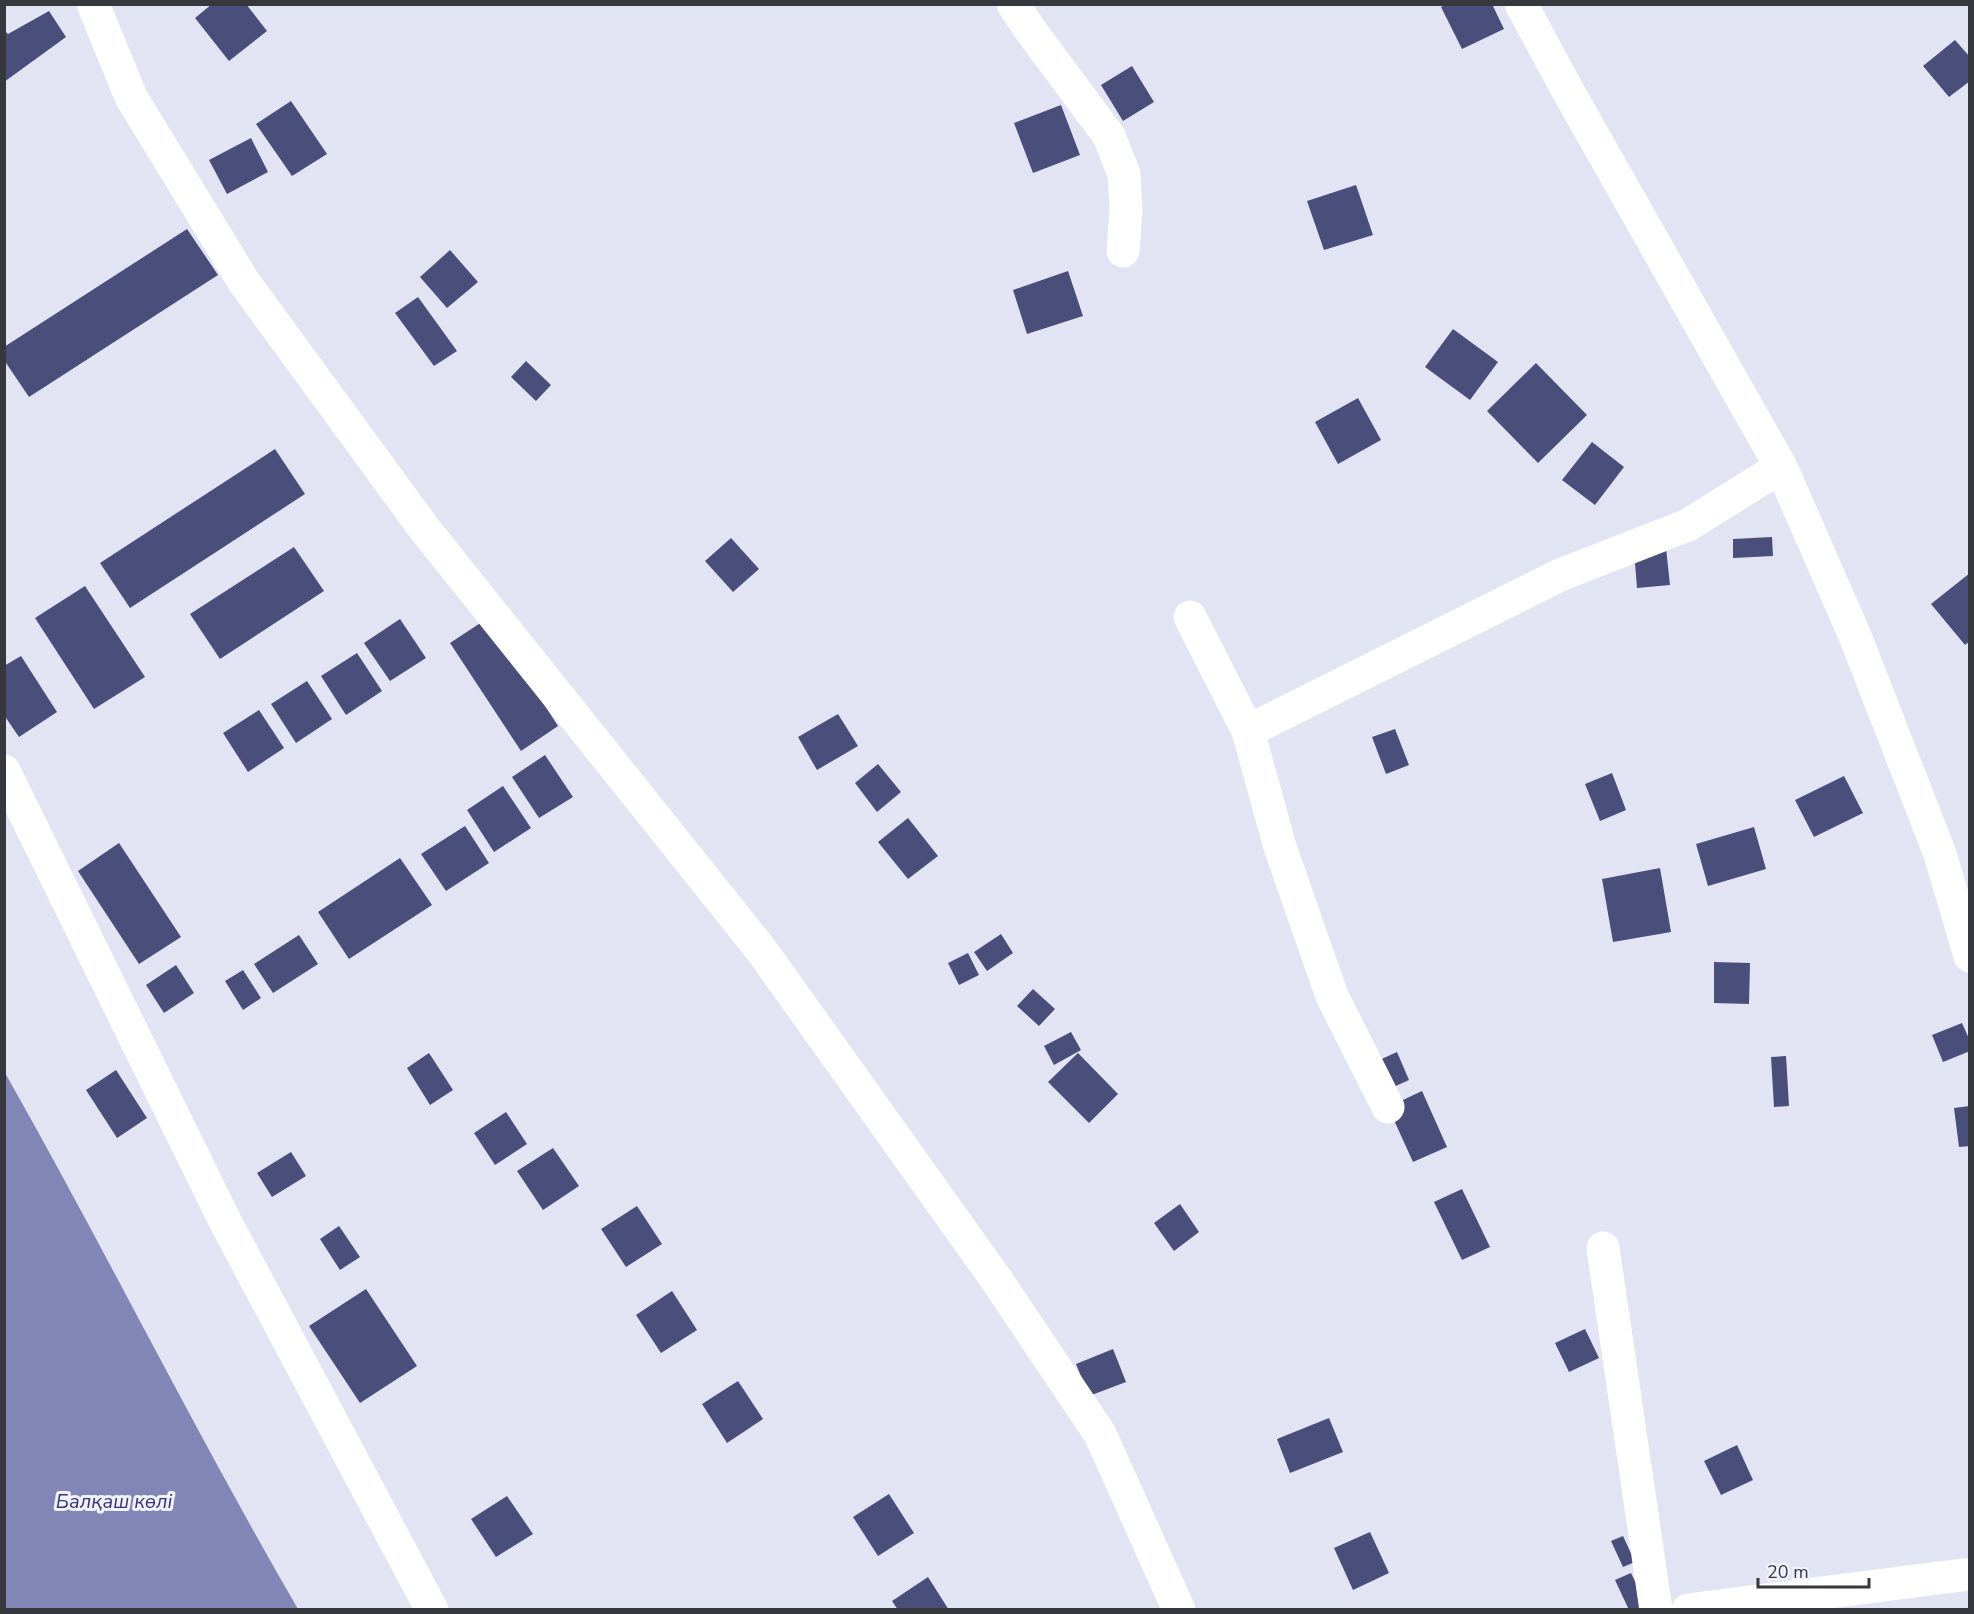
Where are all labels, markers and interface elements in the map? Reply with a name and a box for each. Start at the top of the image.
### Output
water label: Балқаш көлі [56,1488,172,1515]
scale bar [1758,1551,1869,1589]
text: 20 m [1767,1560,1809,1584]

